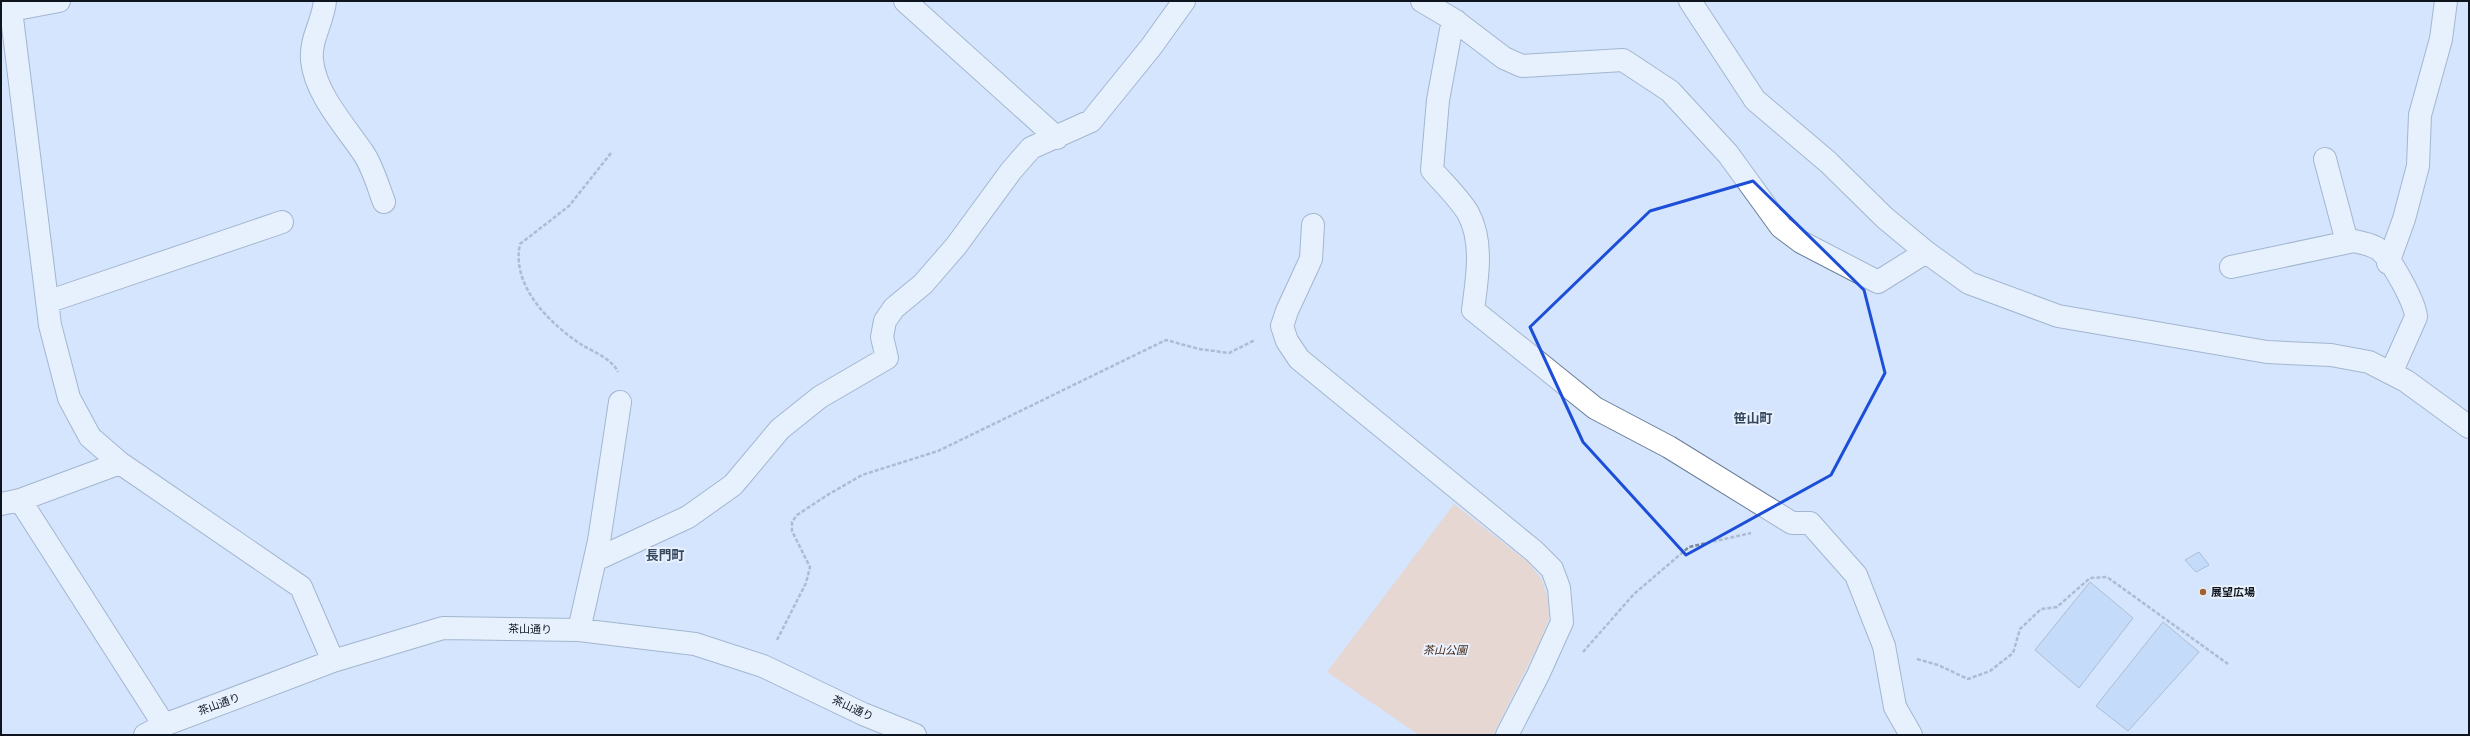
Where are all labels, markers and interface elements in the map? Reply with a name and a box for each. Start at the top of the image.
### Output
district label: 笹山町 [1733,408,1773,427]
district label: 長門町 [645,545,685,564]
place label: 展望広場 [2211,583,2255,599]
marker: 展望広場 [2198,587,2208,597]
street label: 茶山通り [508,620,552,636]
park label: 茶山公園 [1423,641,1469,657]
street label: 茶山通り [195,688,242,718]
street label: 茶山通り [830,691,877,724]

